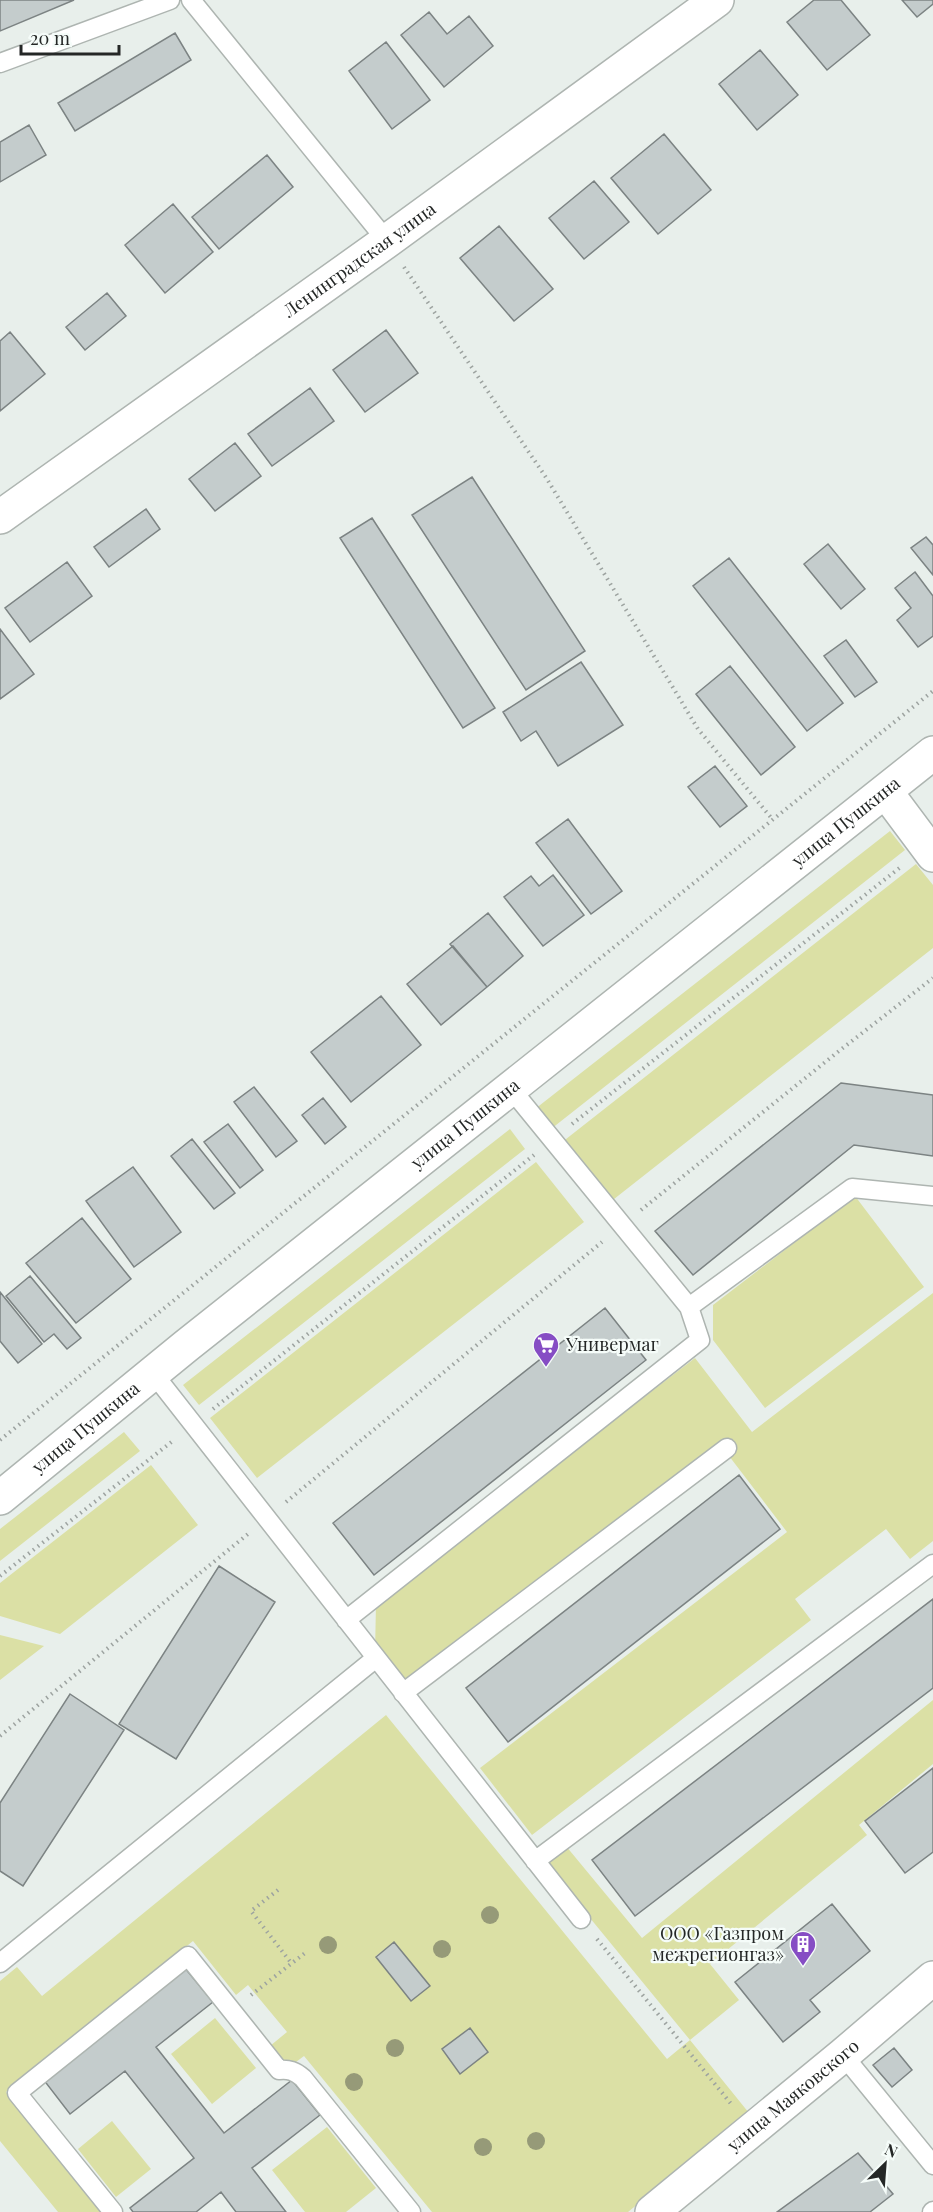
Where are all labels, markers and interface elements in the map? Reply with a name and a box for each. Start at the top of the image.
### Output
scale bar [21,18,118,56]
text: 20 m [30,26,70,50]
street label: Ленинградская улица [277,196,440,323]
street label: улица Пушкина [785,771,905,872]
street label: улица Пушкина [405,1073,524,1175]
supermarket icon: Универмаг [531,1330,561,1368]
place label: Универмаг [565,1332,659,1356]
street label: улица Пушкина [26,1376,144,1479]
place label: ООО «Газпром межрегионгаз» [652,1921,784,1966]
building icon: ООО «Газпром межрегионгаз» [788,1929,818,1967]
street label: улица Маяковского [721,2033,864,2157]
north arrow [855,2134,915,2194]
text: N [882,2138,902,2162]

